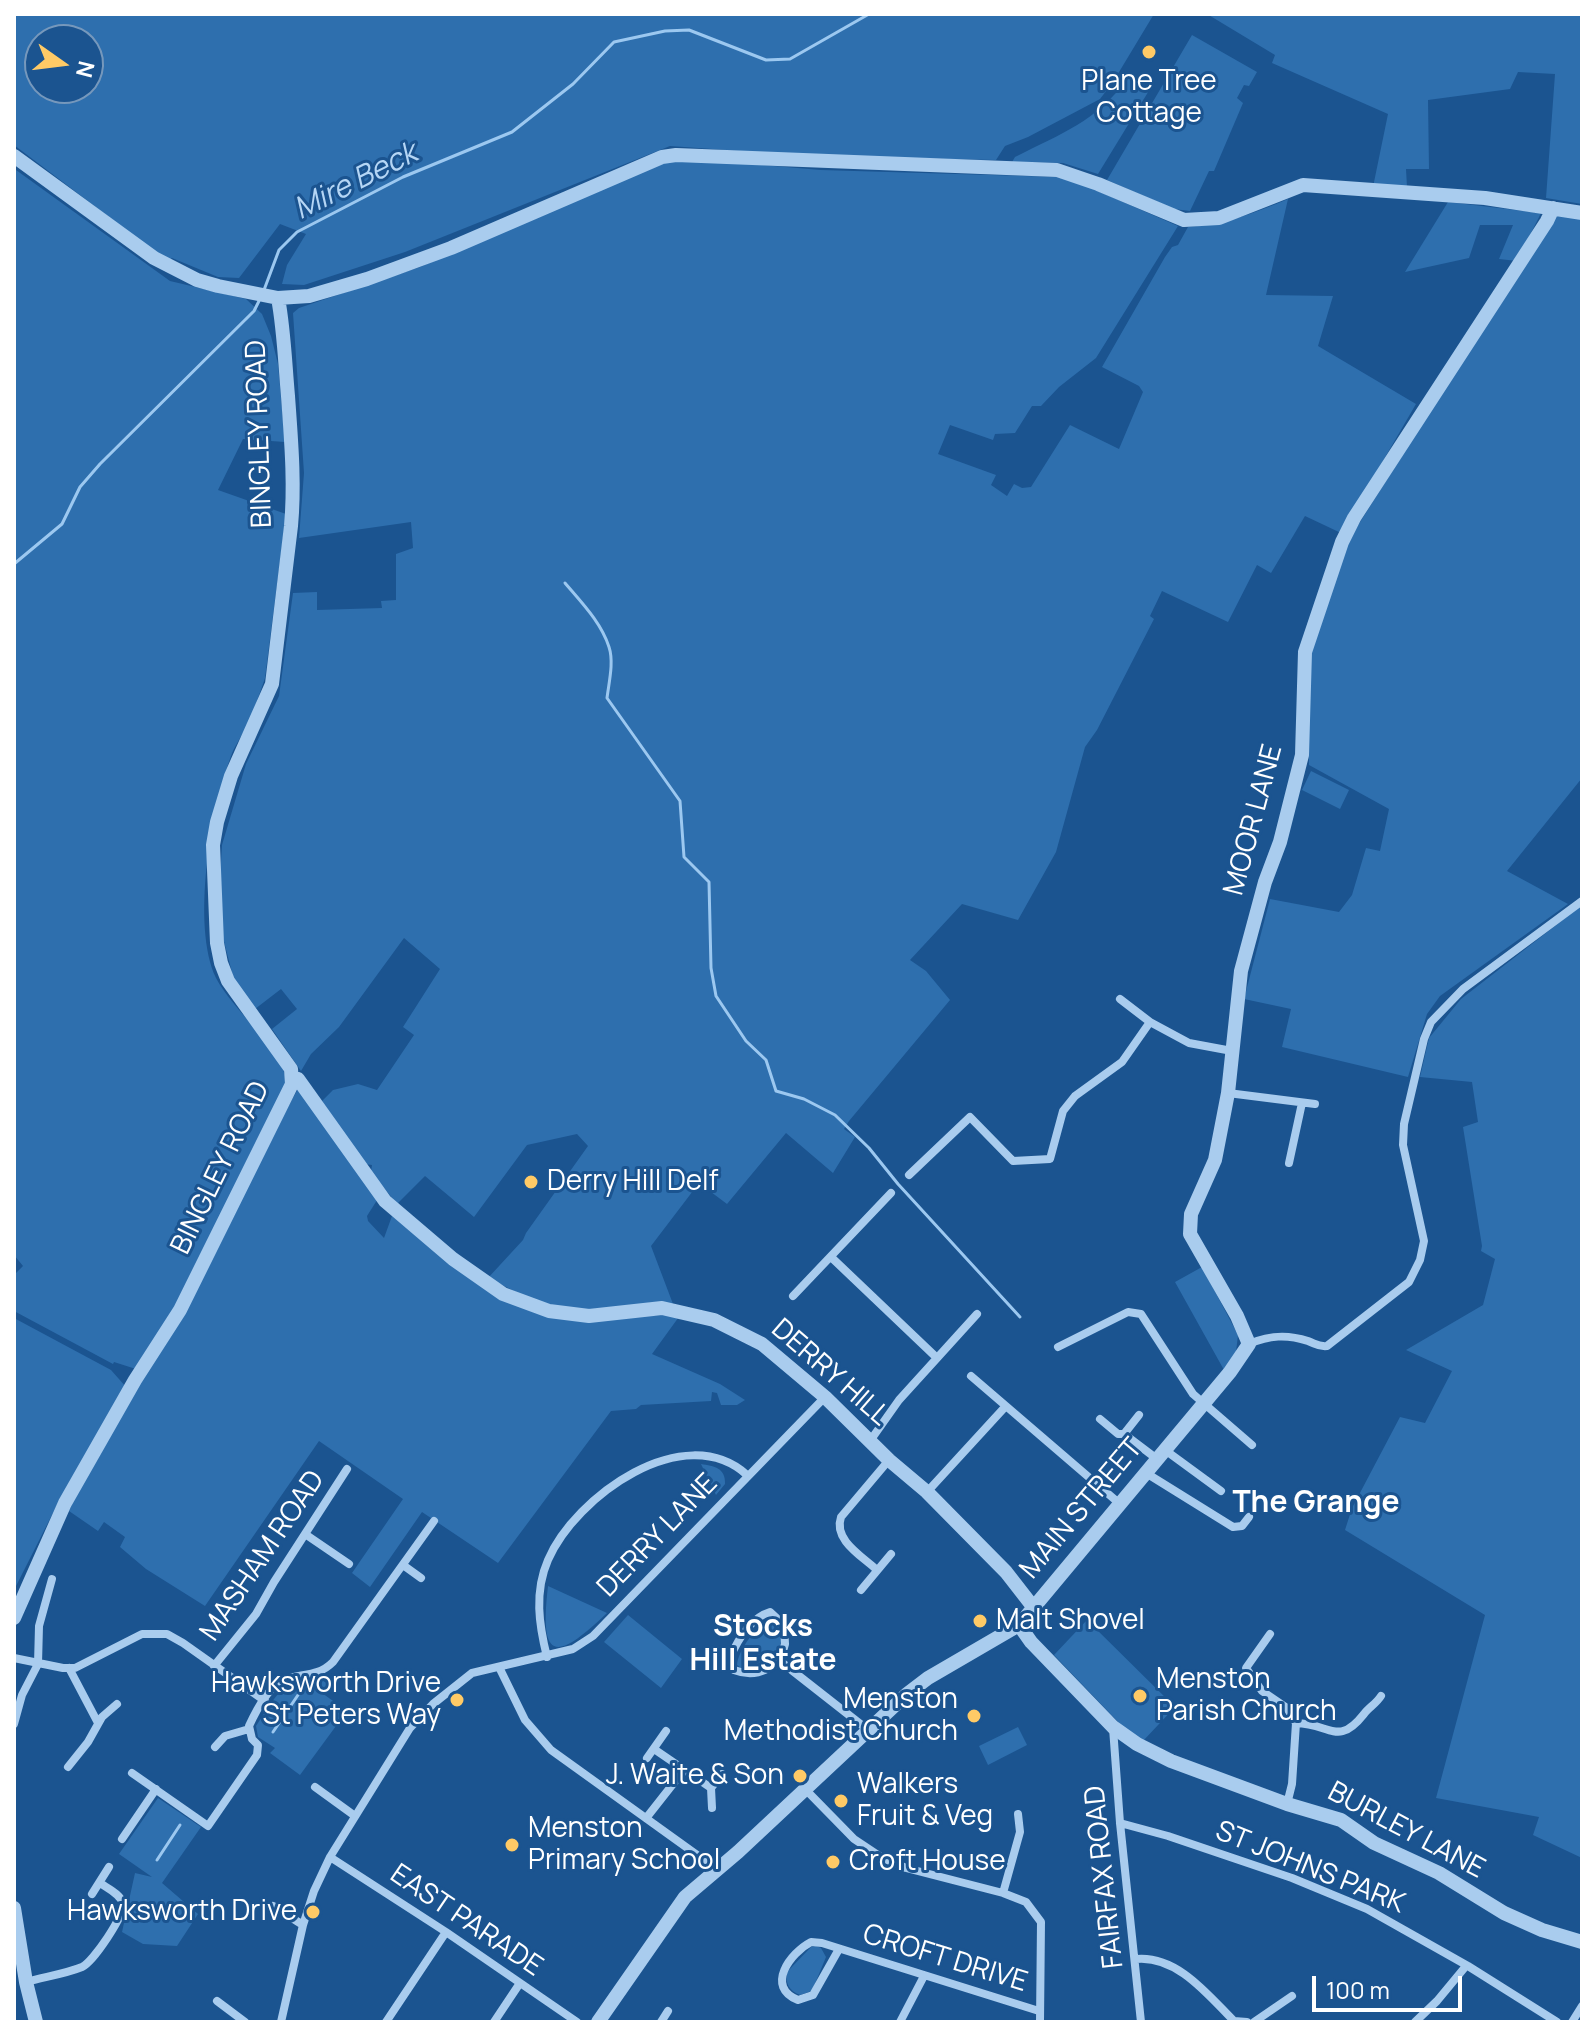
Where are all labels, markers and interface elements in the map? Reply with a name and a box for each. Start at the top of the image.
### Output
north arrow [24,24,104,104]
marker: Plane Tree Cottage [1140,43,1158,61]
text: N [69,58,102,81]
place label: Plane Tree Cottage [1081,65,1217,131]
water label: Mire Beck [288,136,424,228]
street label: BINGLEY ROAD [240,340,280,528]
street label: MOOR LANE [1218,741,1290,899]
street label: BINGLEY ROAD [165,1076,277,1260]
place label: Derry Hill Delf [547,1165,719,1199]
marker: Derry Hill Delf [522,1173,540,1191]
street label: DERRY HILL [764,1313,896,1433]
street label: MAIN STREET [1014,1432,1150,1586]
street label: MASHAM ROAD [194,1465,332,1647]
street label: DERRY LANE [591,1467,725,1605]
district label: The Grange [1232,1486,1400,1522]
place label: Malt Shovel [996,1604,1145,1638]
district label: Stocks Hill Estate [689,1610,837,1680]
marker: Malt Shovel [971,1612,989,1630]
place label: Menston Parish Church [1156,1663,1337,1729]
place label: Hawksworth Drive St Peters Way [211,1667,441,1733]
place label: Menston Methodist Church [724,1683,958,1749]
marker: Menston Parish Church [1131,1687,1149,1705]
marker: Hawksworth Drive St Peters Way [448,1691,466,1709]
marker: Menston Methodist Church [965,1707,983,1725]
place label: J. Waite & Son [606,1759,784,1793]
marker: J. Waite & Son [791,1767,809,1785]
place label: Walkers Fruit & Veg [857,1768,993,1834]
street label: BURLEY LANE [1322,1776,1490,1886]
street label: FAIRFAX ROAD [1079,1784,1131,1970]
marker: Walkers Fruit & Veg [832,1792,850,1810]
place label: Menston Primary School [528,1812,720,1878]
street label: ST JOHNS PARK [1210,1815,1410,1921]
marker: Menston Primary School [503,1836,521,1854]
place label: Croft House [849,1845,1006,1879]
marker: Croft House [824,1853,842,1871]
street label: EAST PARADE [384,1858,548,1984]
place label: Hawksworth Drive [67,1895,297,1929]
marker: Hawksworth Drive [304,1903,322,1921]
street label: CROFT DRIVE [859,1918,1031,2000]
scale bar [1316,1960,1466,2010]
text: 100 m [1326,1973,1390,2006]

